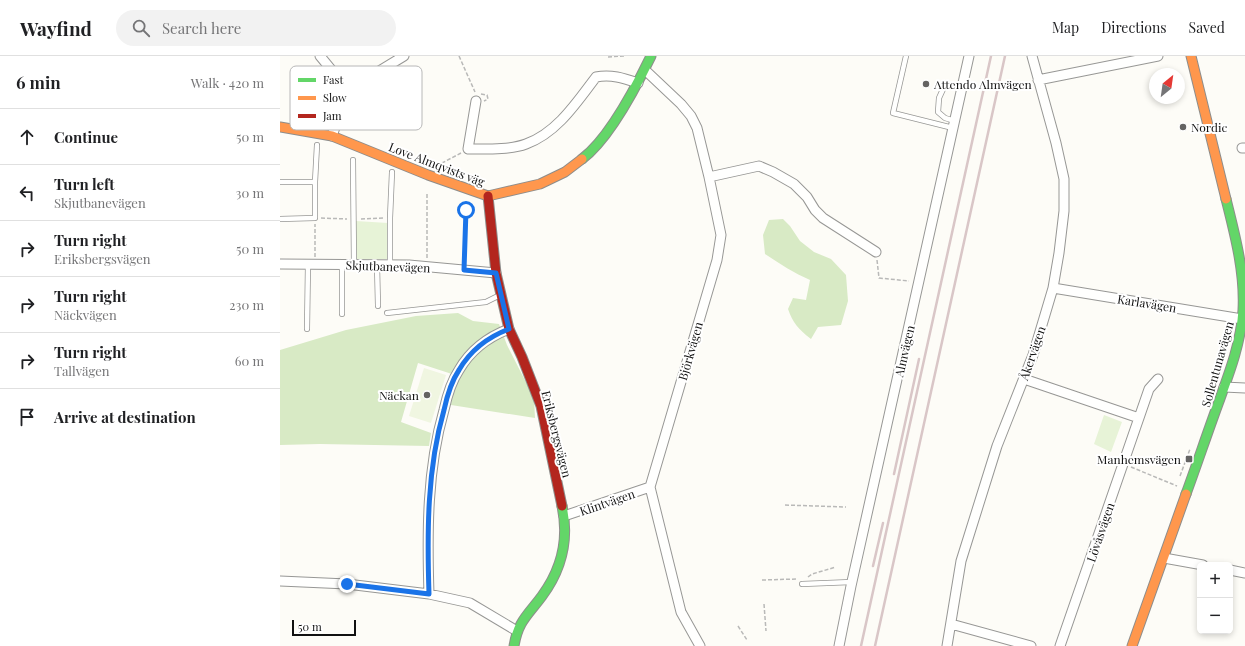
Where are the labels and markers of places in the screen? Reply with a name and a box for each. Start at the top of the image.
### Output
place label: Attendo Almvägen [933,76,1032,92]
marker: Attendo Almvägen [921,79,931,89]
place label: Nordic [1191,119,1227,135]
marker: Nordic [1178,122,1188,132]
place label: Näckan [379,387,419,403]
marker: Näckan [422,390,432,400]
place label: Manhemsvägen [1097,451,1181,467]
marker: Manhemsvägen [1184,454,1194,464]

